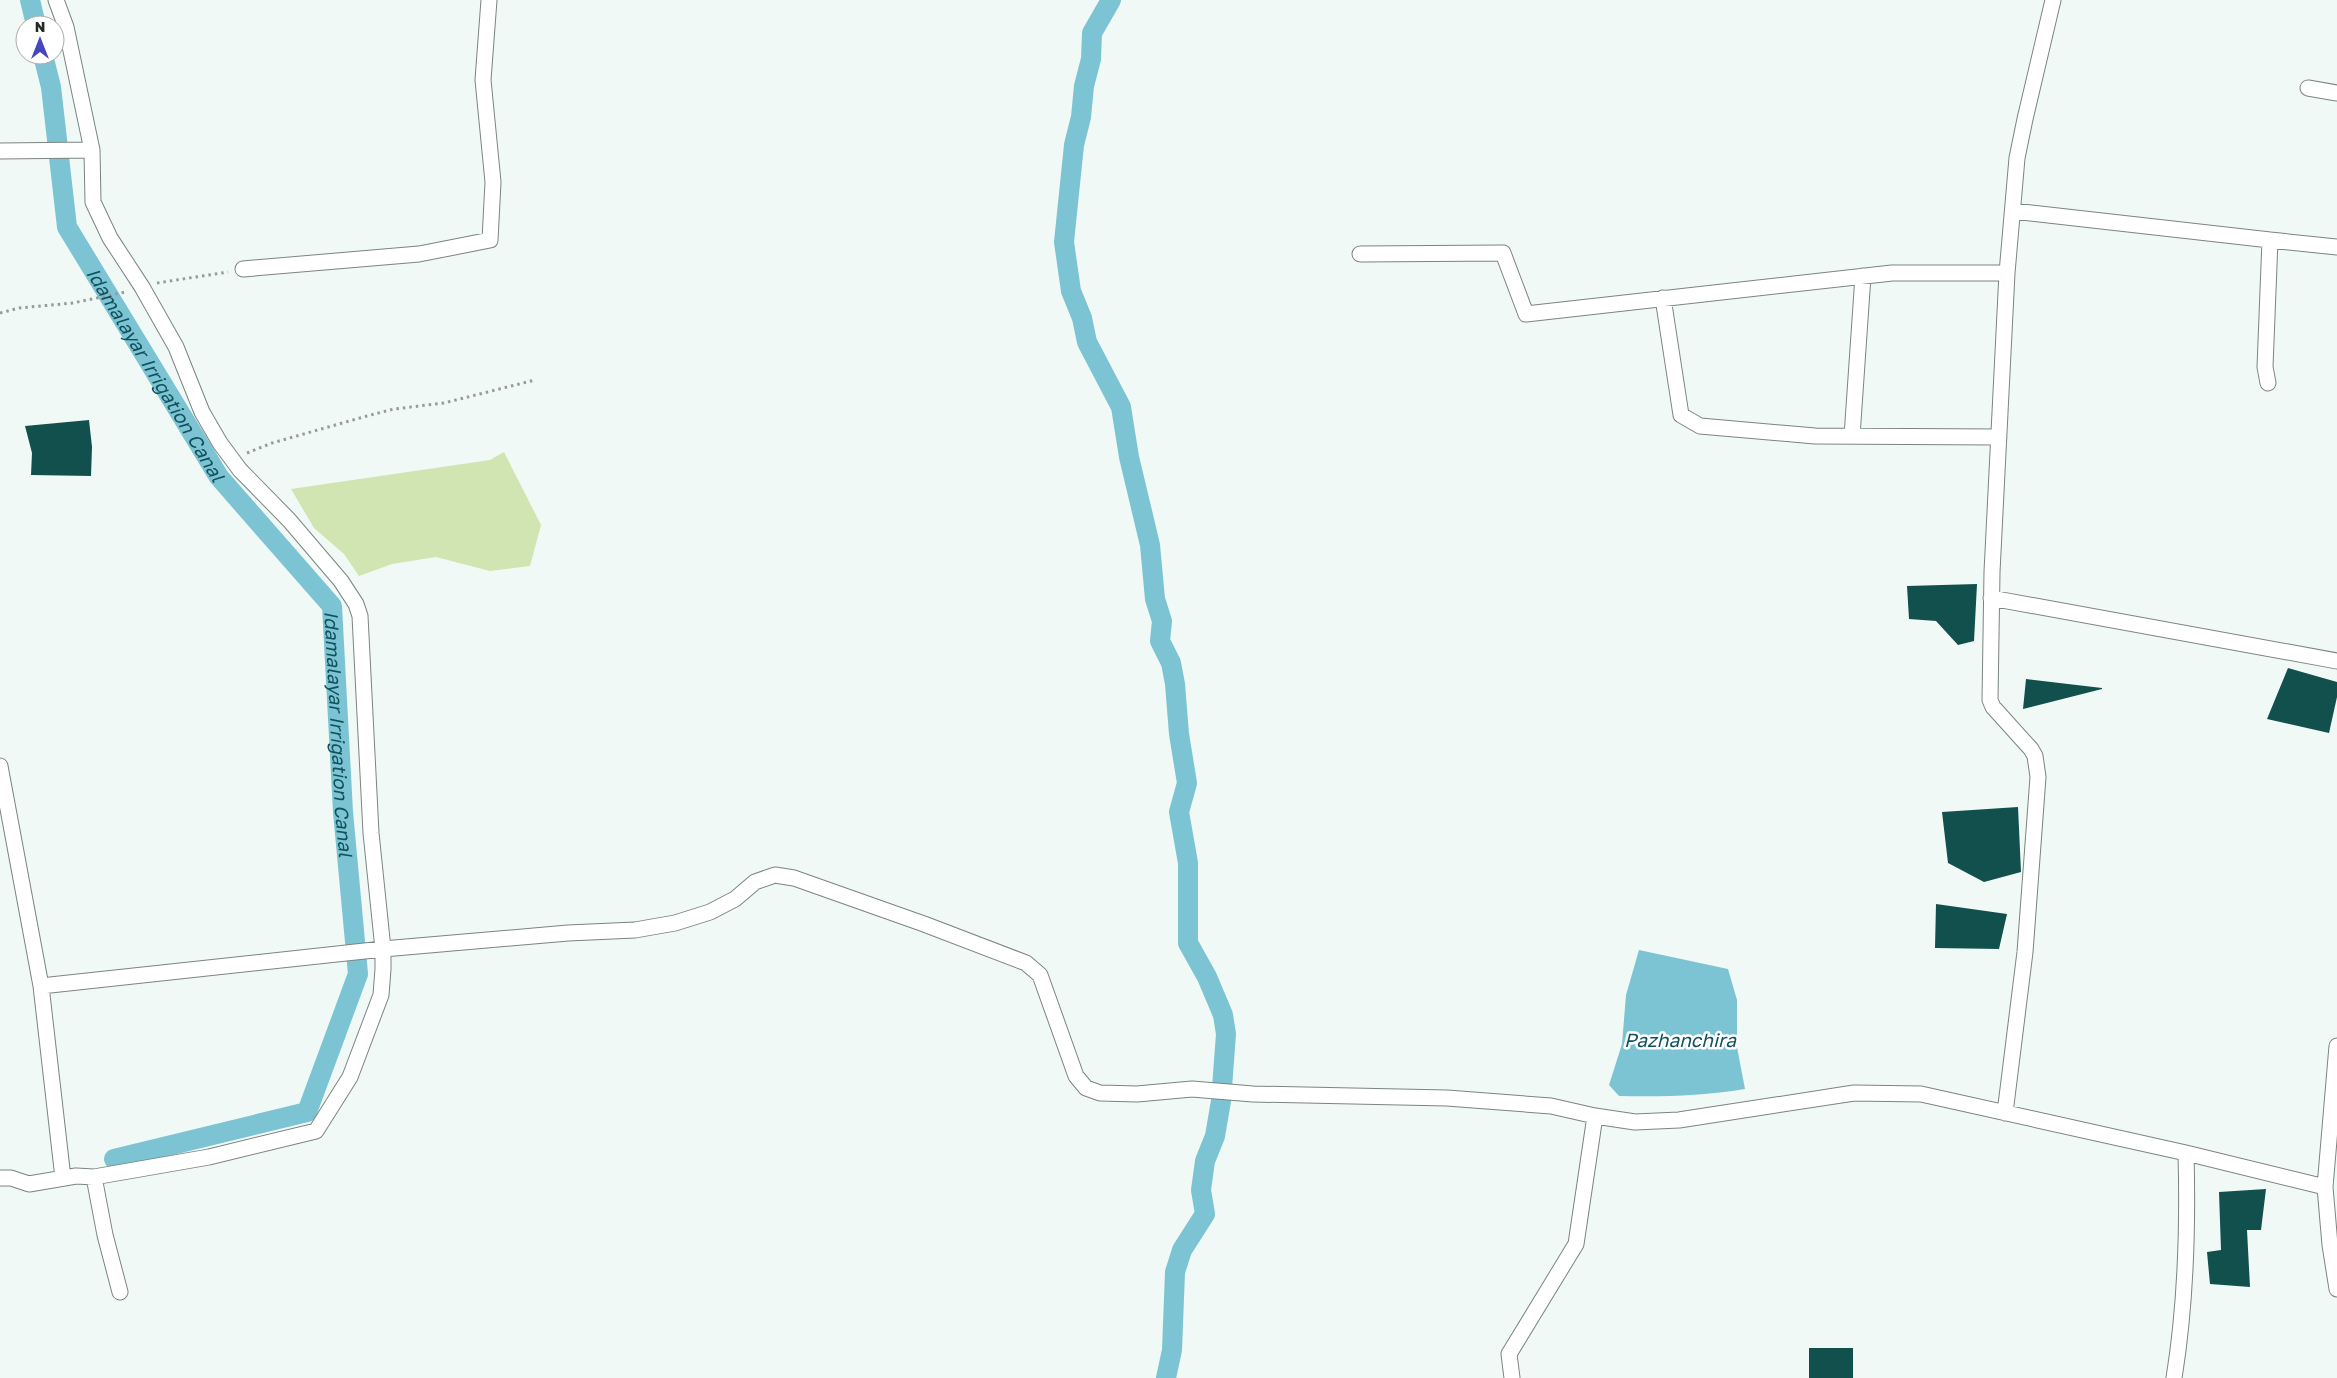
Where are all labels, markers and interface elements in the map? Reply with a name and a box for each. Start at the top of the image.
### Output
north arrow [15,15,65,65]
text: N [35,18,45,35]
water label: Idamalayar Irrigation Canal [83,263,231,486]
water label: Idamalayar Irrigation Canal [321,610,359,859]
water label: Pazhanchira [1624,1028,1737,1051]

